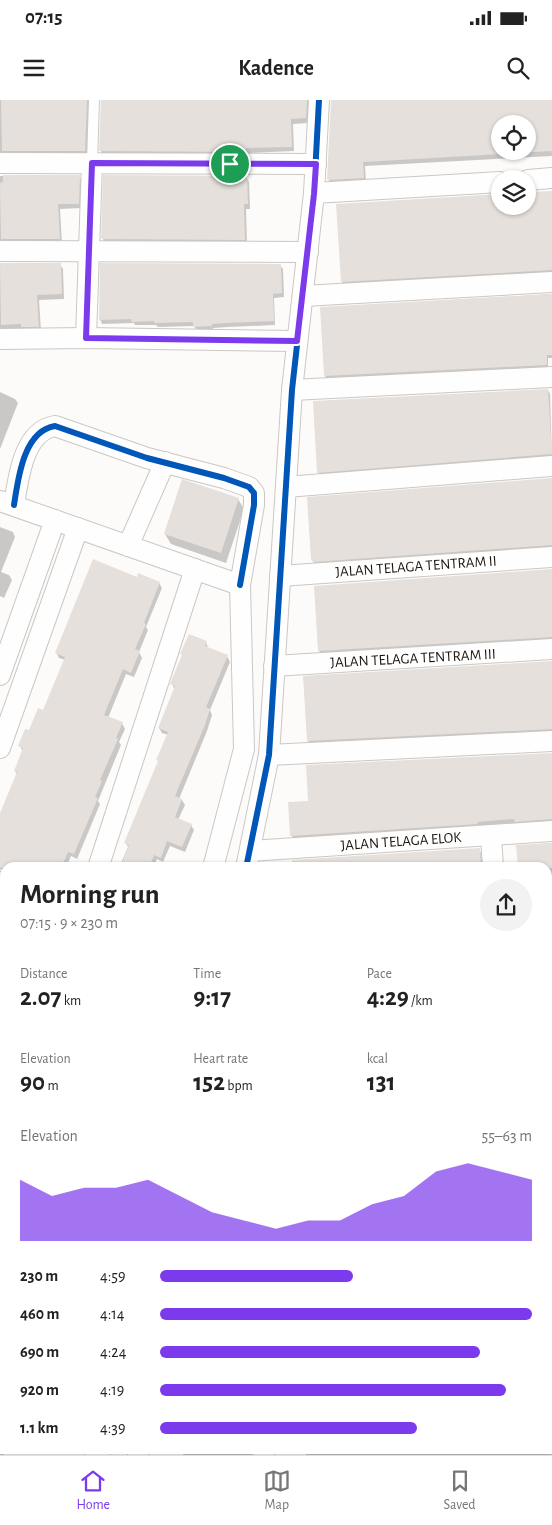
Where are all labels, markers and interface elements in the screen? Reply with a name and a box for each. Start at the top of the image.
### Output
text: 07:15 [25,8,63,27]
icon: menu [20,54,48,82]
icon: search [504,54,532,82]
text: Kadence [238,57,314,79]
map controls [491,115,536,215]
button: locate [491,115,536,160]
pin [209,143,251,185]
icon: arrive [216,150,244,178]
button: layers [491,170,536,215]
street label: JALAN TELAGA TENTRAM II [335,553,497,580]
street label: JALAN TELAGA TENTRAM III [330,647,496,670]
street label: JALAN TELAGA ELOK [340,830,463,853]
button: share [480,879,532,931]
text: Morning run [20,881,160,909]
text: 07:15 · 9 × 230 m [20,915,118,931]
text: Distance [20,967,67,981]
text: Time [193,967,221,981]
text: Pace [367,967,392,981]
text: 2.07 [20,985,61,1010]
text: 9:17 [193,985,231,1010]
text: 4:29 [367,985,409,1010]
text: km [61,994,81,1008]
text: /km [409,994,433,1008]
text: Elevation [20,1052,71,1066]
text: Heart rate [193,1052,248,1066]
text: kcal [367,1052,388,1066]
text: 90 [20,1070,45,1095]
text: 152 [193,1070,225,1095]
text: 131 [367,1070,395,1095]
text: m [45,1079,59,1093]
text: bpm [225,1079,253,1093]
text: Elevation [20,1128,78,1144]
text: 55–63 m [481,1128,532,1144]
text: 230 m [20,1268,58,1284]
text: 4:59 [100,1268,126,1284]
text: 460 m [20,1306,59,1322]
text: 4:14 [100,1306,125,1322]
text: 690 m [20,1344,59,1360]
text: 4:24 [100,1344,126,1360]
text: 920 m [20,1382,59,1398]
text: 4:19 [100,1382,124,1398]
text: 1.1 km [20,1420,58,1436]
text: 4:39 [100,1420,125,1436]
tab: Home [76,1467,110,1514]
tab: Map [263,1467,291,1514]
tab: Saved [444,1467,476,1514]

